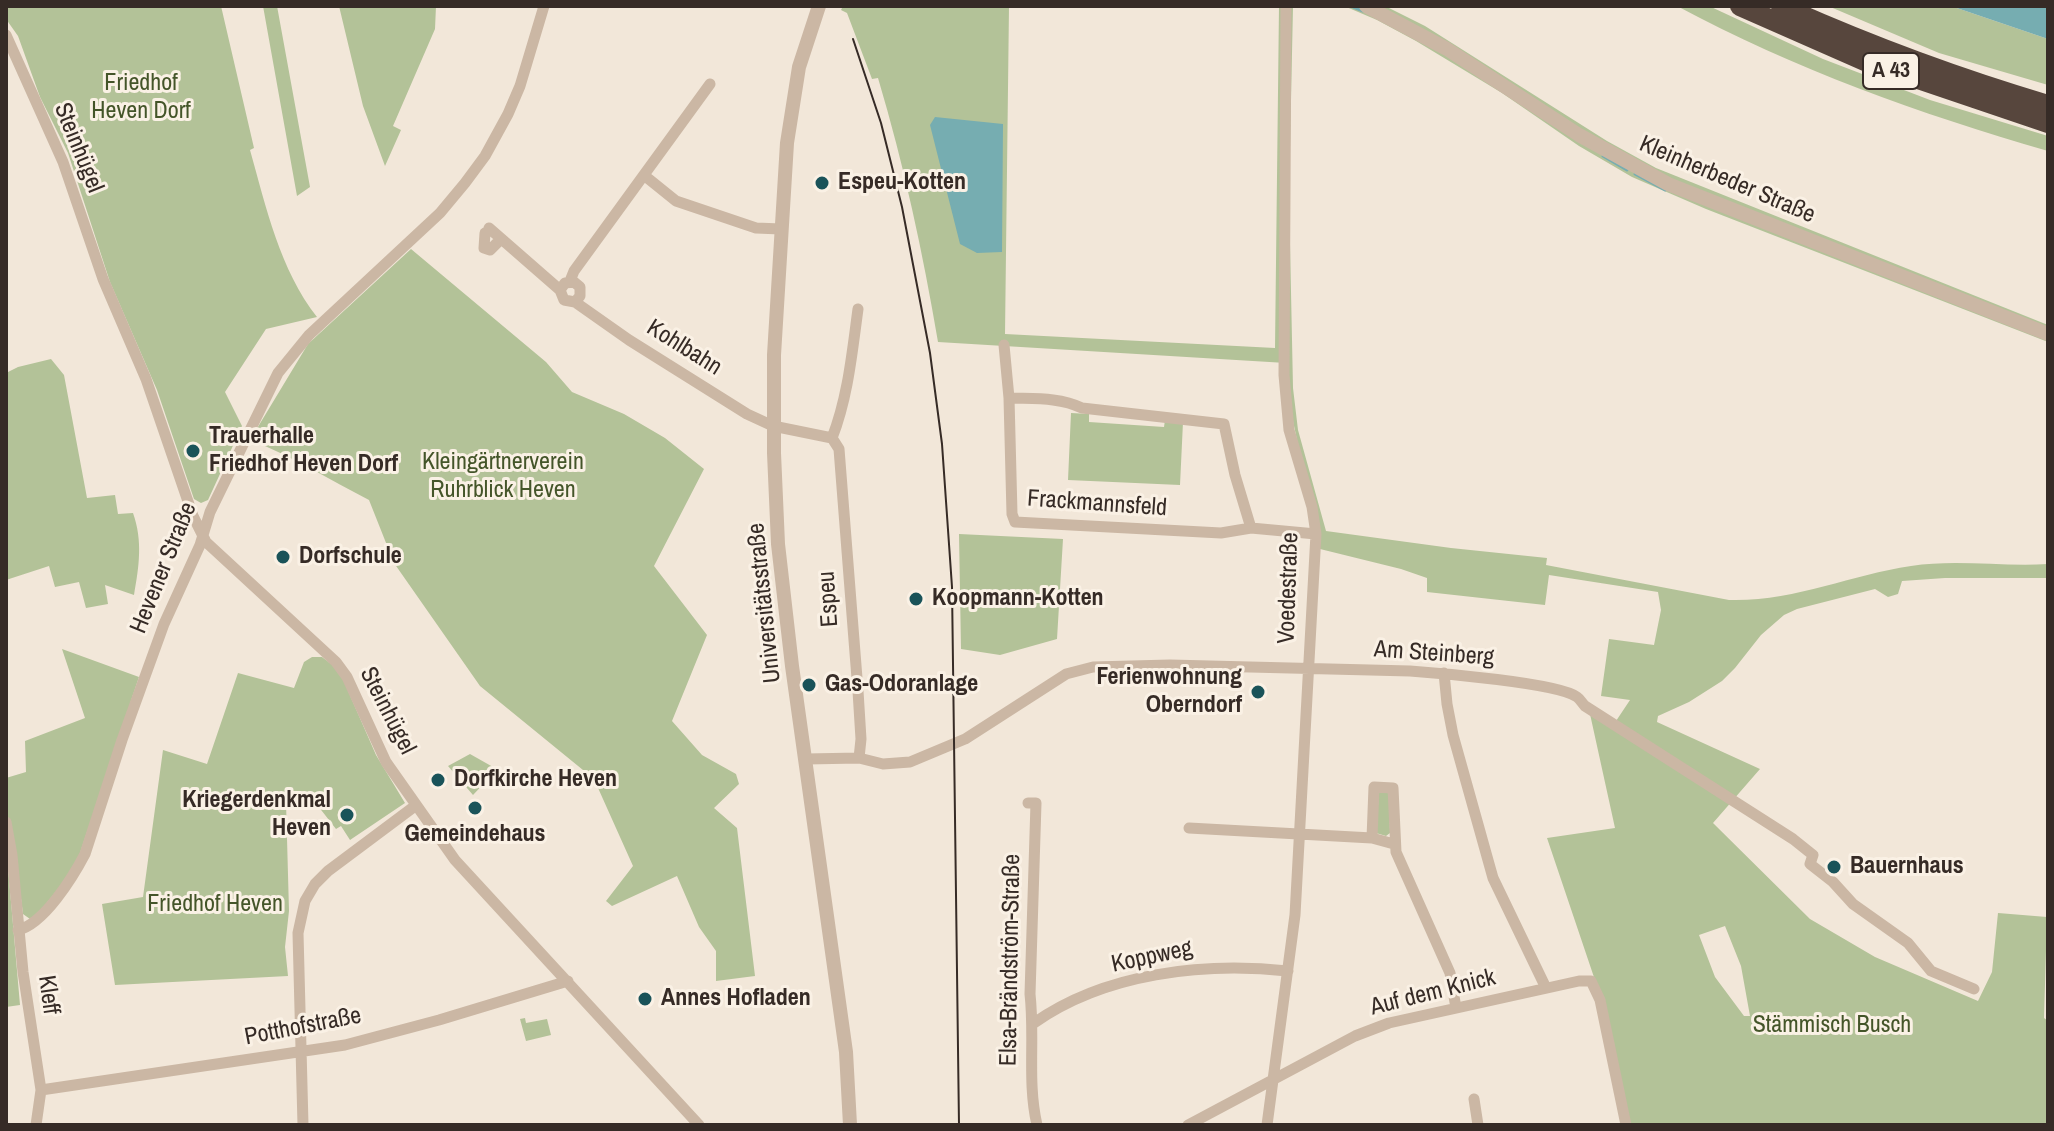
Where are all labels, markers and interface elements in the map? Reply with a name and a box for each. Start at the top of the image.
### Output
road number: A 43 [1863,53,1919,89]
park label: Friedhof Heven Dorf [91,70,191,126]
street label: Steinhügel [47,99,109,197]
street label: Kleinherbeder Straße [1635,130,1819,230]
place label: Espeu-Kotten [838,169,966,197]
marker: Espeu-Kotten [813,174,831,192]
street label: Kohlbahn [641,314,727,382]
place label: Trauerhalle Friedhof Heven Dorf [209,423,398,479]
marker: Trauerhalle Friedhof Heven Dorf [184,442,202,460]
park label: Kleingärtnerverein Ruhrblick Heven [422,449,584,505]
street label: Frackmannsfeld [1026,485,1168,523]
street label: Hevener Straße [125,498,203,638]
street label: Universitätsstraße [742,522,788,684]
street label: Voedestraße [1273,532,1305,644]
place label: Dorfschule [299,543,402,571]
marker: Dorfschule [274,548,292,566]
street label: Espeu [813,570,845,628]
place label: Koopmann-Kotten [932,585,1104,613]
marker: Koopmann-Kotten [907,590,925,608]
street label: Am Steinberg [1373,635,1495,673]
street label: Steinhügel [353,663,421,759]
place label: Ferienwohnung Oberndorf [1096,664,1242,720]
place label: Gas-Odoranlage [825,671,978,699]
marker: Gas-Odoranlage [800,676,818,694]
marker: Ferienwohnung Oberndorf [1249,683,1267,701]
place label: Dorfkirche Heven [454,766,617,794]
marker: Dorfkirche Heven [429,771,447,789]
place label: Kriegerdenkmal Heven [182,787,331,843]
marker: Gemeindehaus [466,799,484,817]
marker: Kriegerdenkmal Heven [338,806,356,824]
place label: Gemeindehaus [404,821,546,849]
place label: Bauernhaus [1850,853,1964,881]
street label: Elsa-Brändström-Straße [995,854,1027,1066]
marker: Bauernhaus [1825,858,1843,876]
park label: Friedhof Heven [147,891,283,919]
street label: Koppweg [1109,934,1195,980]
street label: Auf dem Knick [1367,964,1499,1022]
street label: Kleff [31,974,65,1016]
place label: Annes Hofladen [661,985,811,1013]
marker: Annes Hofladen [636,990,654,1008]
street label: Potthofstraße [242,1002,364,1052]
park label: Stämmisch Busch [1753,1012,1911,1040]

